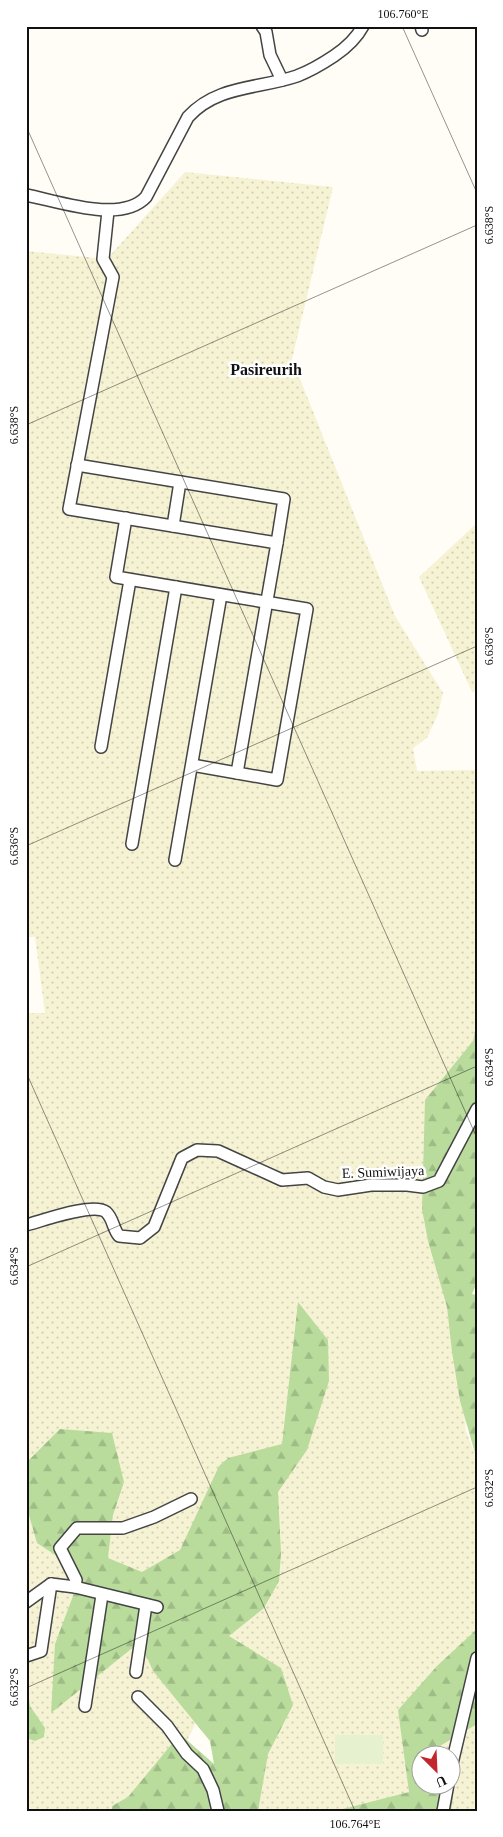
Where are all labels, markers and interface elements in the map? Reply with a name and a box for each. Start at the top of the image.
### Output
text: 106.760°E [377,7,429,21]
text: 6.638°S [482,206,496,244]
district label: Pasireurih [230,361,302,378]
text: 6.638°S [7,406,21,444]
text: 6.636°S [482,627,496,665]
text: 6.636°S [7,827,21,865]
text: 6.634°S [482,1048,496,1086]
street label: E. Sumiwijaya [342,1163,425,1181]
text: 6.634°S [7,1247,21,1285]
text: 6.632°S [482,1469,496,1507]
text: 6.632°S [7,1668,21,1706]
north arrow [410,1744,460,1794]
text: U [433,1773,449,1790]
text: 106.764°E [329,1817,381,1831]

